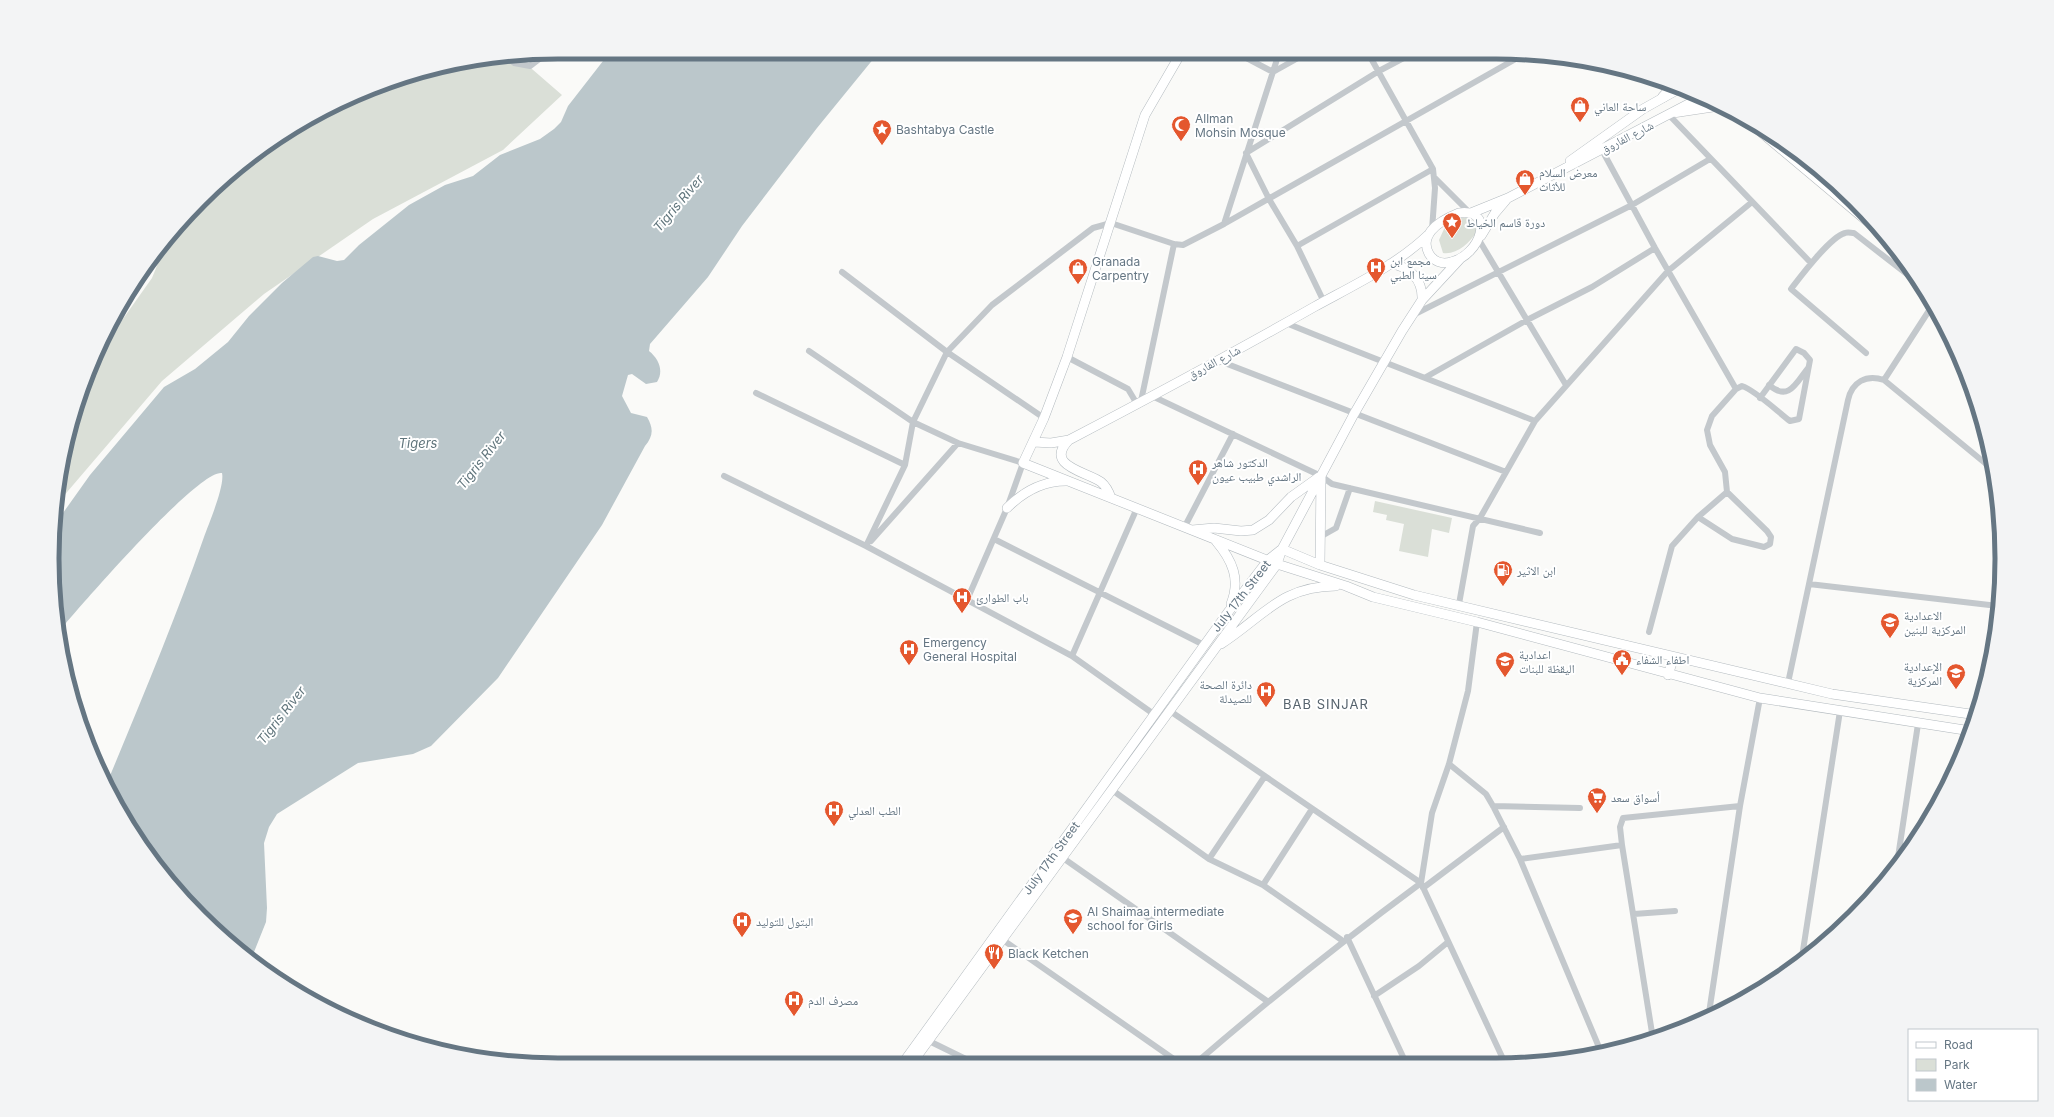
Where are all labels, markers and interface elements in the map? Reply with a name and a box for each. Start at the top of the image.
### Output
shop icon: ساحة العاني [1569,95,1591,123]
place label: ساحة العاني [1594,99,1646,117]
place label: Allman Mohsin Mosque [1195,111,1286,140]
mosque icon: Allman Mohsin Mosque [1170,114,1192,142]
street label: شارع الفاروق [1598,117,1656,158]
place icon: Bashtabya Castle [871,118,893,146]
place label: Bashtabya Castle [896,122,994,137]
place label: معرض السلام للأثاث [1539,165,1597,194]
shop icon: معرض السلام للأثاث [1514,168,1536,196]
water label: Tigris River [650,170,707,235]
place icon: دورة قاسم الخياط [1441,211,1463,239]
place label: دورة قاسم الخياط [1466,215,1545,231]
place label: مجمع ابن سينا الطبي [1390,253,1437,285]
place label: Granada Carpentry [1092,254,1149,283]
hospital icon: مجمع ابن سينا الطبي [1365,256,1387,284]
shop icon: Granada Carpentry [1067,257,1089,285]
street label: شارع الفاروق [1185,342,1243,383]
water label: Tigris River [453,427,509,492]
water label: Tigers [399,435,438,451]
place label: الدكتور شاهر الراشدي طبيب عيون [1211,455,1302,487]
hospital icon: الدكتور شاهر الراشدي طبيب عيون [1187,458,1209,486]
street label: July 17th Street [1208,557,1274,635]
fuel station icon: ابن الاثير [1492,559,1514,587]
place label: ابن الاثير [1516,563,1556,578]
hospital icon: باب الطوارئ [951,586,973,614]
place label: باب الطوارئ [976,590,1028,605]
place label: الاعدادية المركزية للبنين [1904,608,1966,637]
school or university icon: الاعدادية المركزية للبنين [1879,611,1901,639]
place label: Emergency General Hospital [923,635,1017,664]
hospital icon: Emergency General Hospital [898,638,920,666]
place label: اعدادية اليقظة للبنات [1519,647,1575,676]
public building icon: اطفاء الشفاء [1611,648,1633,676]
school or university icon: اعدادية اليقظة للبنات [1494,650,1516,678]
place label: اطفاء الشفاء [1636,652,1689,667]
place label: الإعدادية المركزية [1904,659,1942,688]
school or university icon: الإعدادية المركزية [1945,662,1967,690]
place label: دائرة الصحة للصيدلة [1200,677,1252,706]
hospital icon: دائرة الصحة للصيدلة [1255,680,1277,708]
water label: Tigris River [253,682,309,747]
district label: BAB SINJAR [1283,696,1369,712]
supermarket icon: أسواق سعد [1586,786,1608,814]
place label: أسواق سعد [1611,790,1660,805]
hospital icon: الطب العدلي [823,799,845,827]
place label: الطب العدلي [848,803,901,821]
street label: July 17th Street [1019,818,1083,898]
place label: Al Shaimaa intermediate school for Girls [1087,904,1224,933]
school or university icon: Al Shaimaa intermediate school for Girls [1062,907,1084,935]
hospital icon: البتول للتوليد [731,910,753,938]
place label: البتول للتوليد [756,914,813,929]
restaurant icon: Black Ketchen [983,942,1005,970]
place label: Black Ketchen [1008,946,1089,961]
hospital icon: مصرف الدم [783,989,805,1017]
place label: مصرف الدم [808,993,858,1009]
legend [1908,1029,2038,1101]
text: Road [1944,1037,1973,1052]
text: Park [1944,1057,1970,1072]
text: Water [1944,1077,1978,1092]

